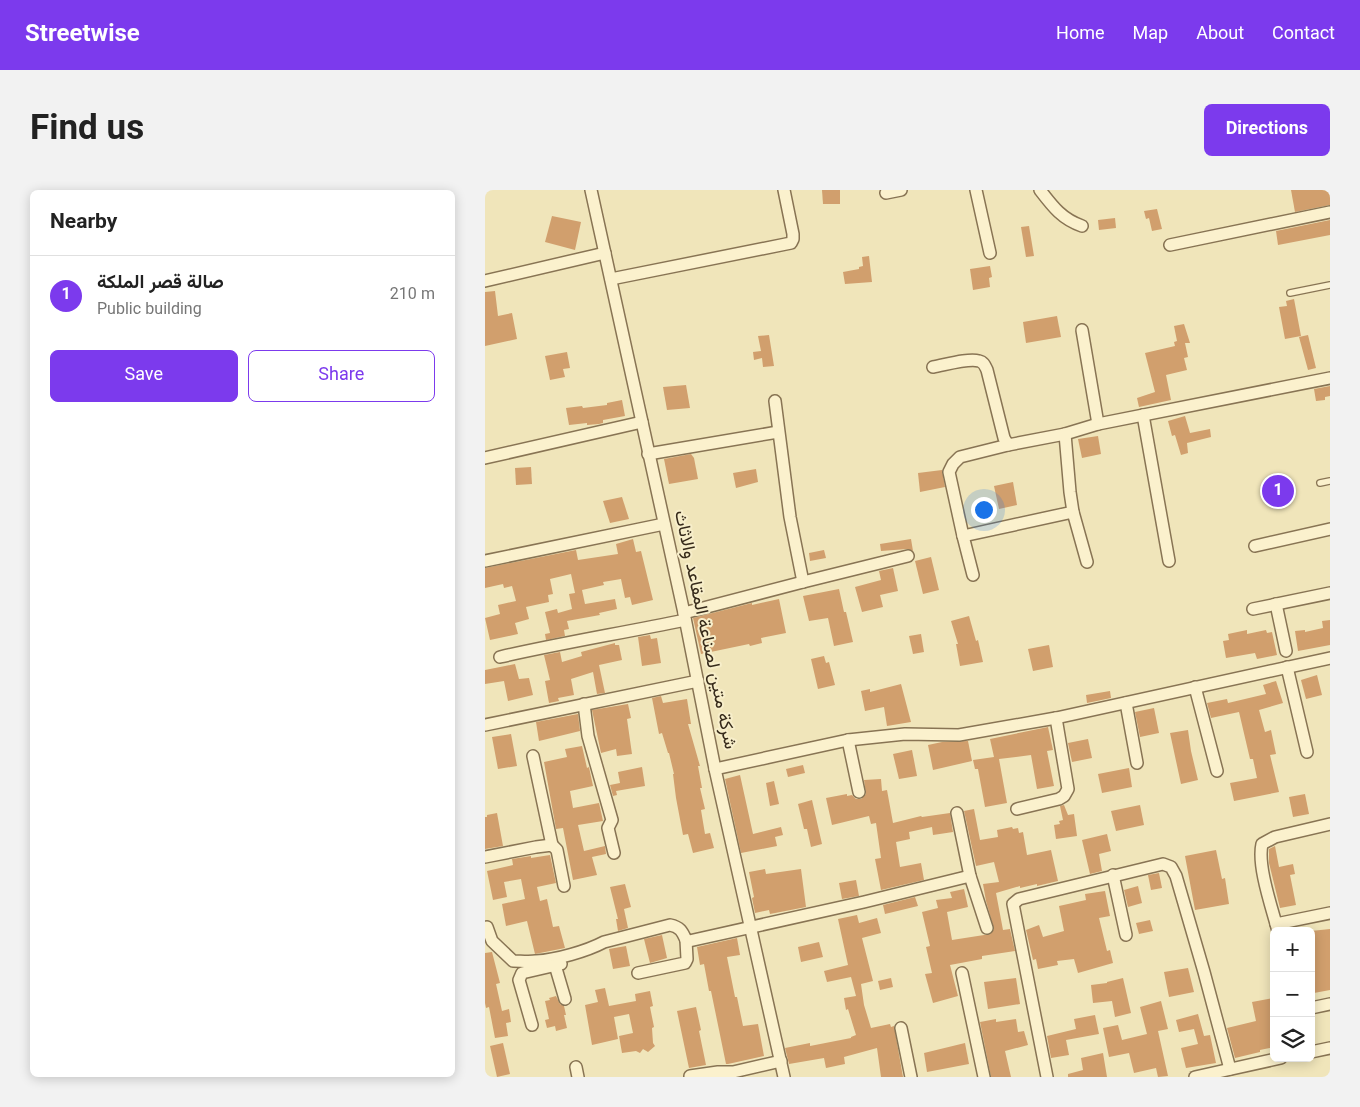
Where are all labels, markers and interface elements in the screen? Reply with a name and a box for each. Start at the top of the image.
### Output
text: Streetwise [25,16,140,54]
text: Home [1056,21,1105,49]
text: Map [1133,21,1168,49]
text: About [1196,21,1244,49]
text: Contact [1272,21,1335,49]
text: Find us [30,103,144,158]
button: Directions [1204,104,1330,156]
text: Nearby [50,206,117,239]
text: صالة قصر الملكة [97,269,224,298]
text: 1 [61,283,71,308]
text: 210 m [390,283,435,308]
text: Public building [97,298,202,323]
button: Save [50,350,238,402]
button: Share [248,350,435,402]
pin: 1 [1262,472,1294,510]
your location [971,497,997,523]
street label: شركة متين لصناعة المقاعد والاثاث [665,508,743,752]
map controls [1270,927,1315,1062]
button: + [1270,927,1315,972]
button: − [1270,972,1315,1017]
button: layers [1270,1017,1315,1062]

